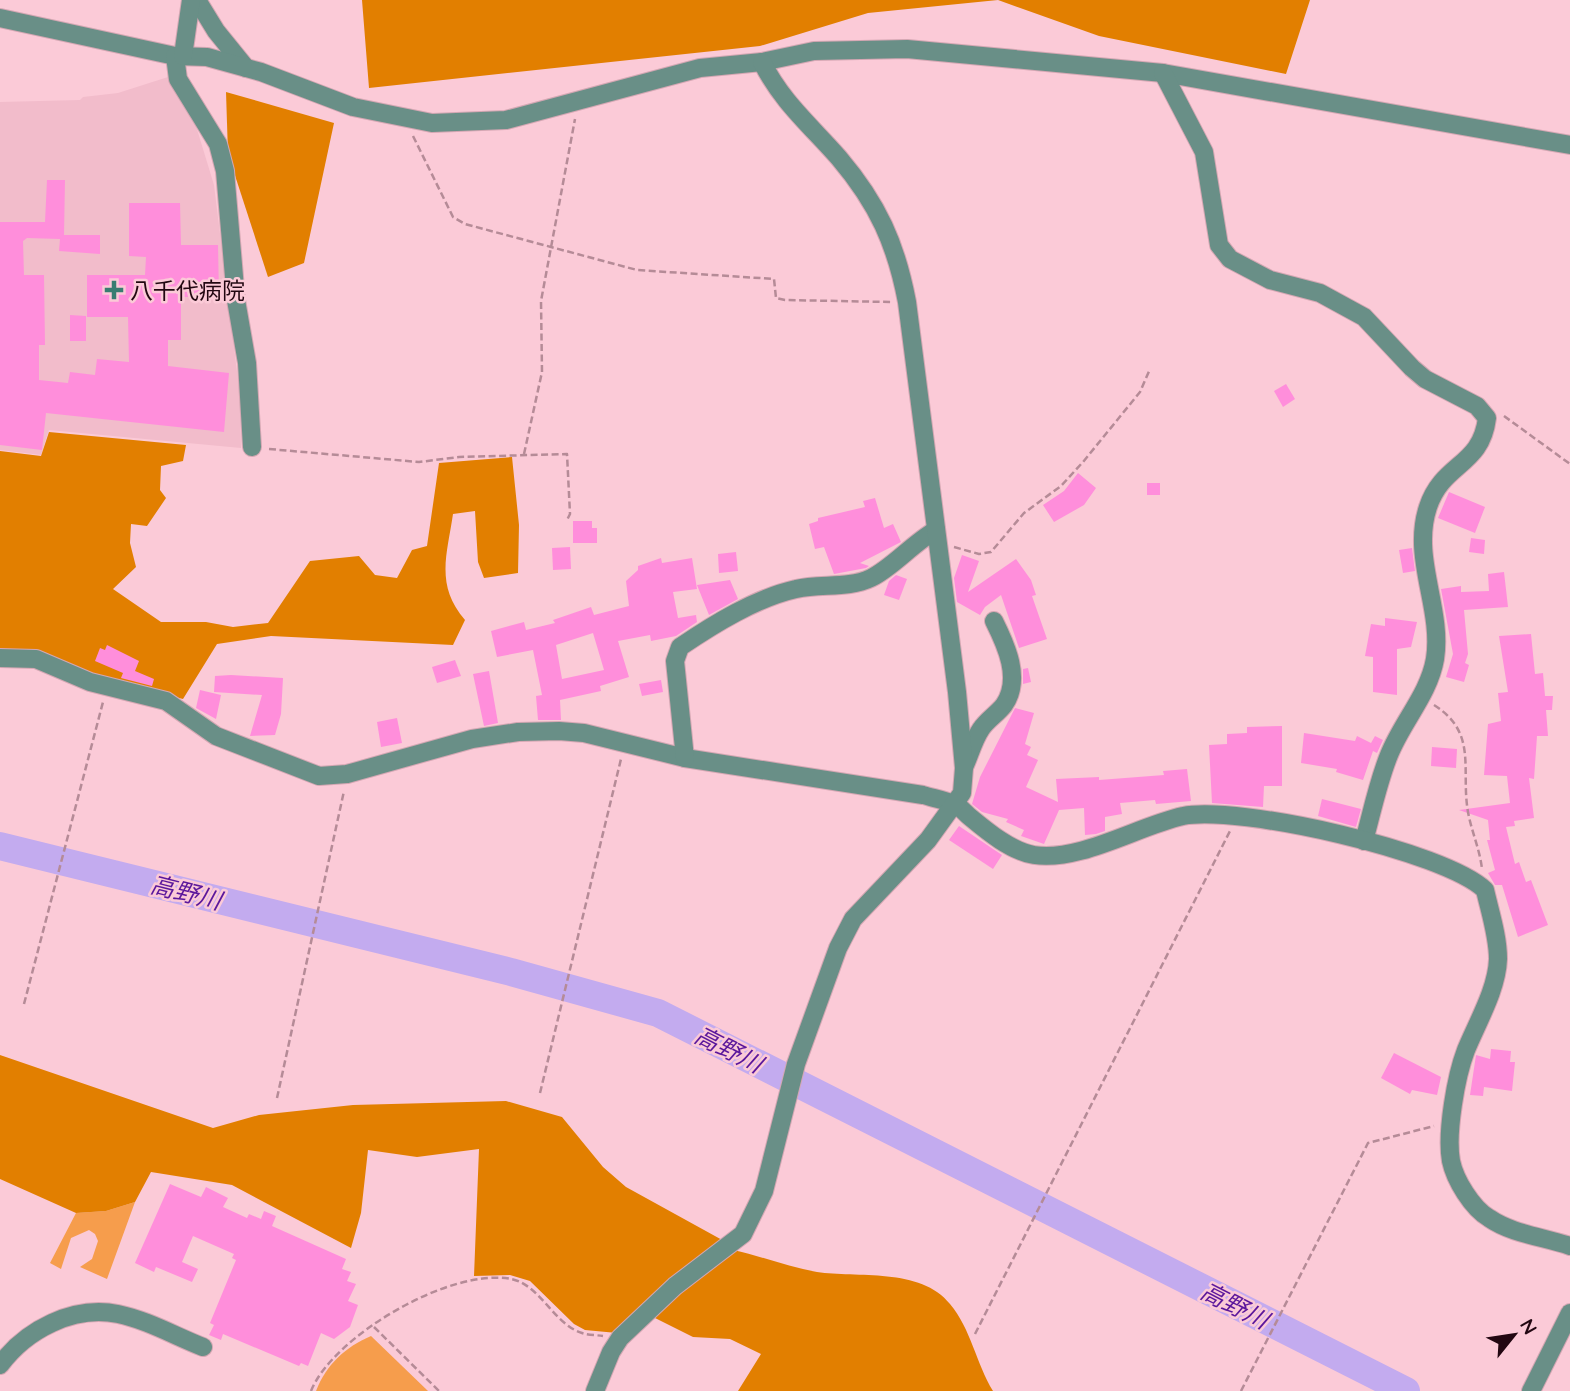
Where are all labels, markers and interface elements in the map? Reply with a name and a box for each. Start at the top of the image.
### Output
place label: 八千代病院 [130,276,245,305]
marker: 八千代病院 [104,280,124,300]
water label: 高野川 [147,869,227,916]
water label: 高野川 [690,1019,771,1080]
water label: 高野川 [1196,1275,1277,1336]
north arrow [1479,1300,1549,1370]
text: N [1515,1314,1543,1339]

